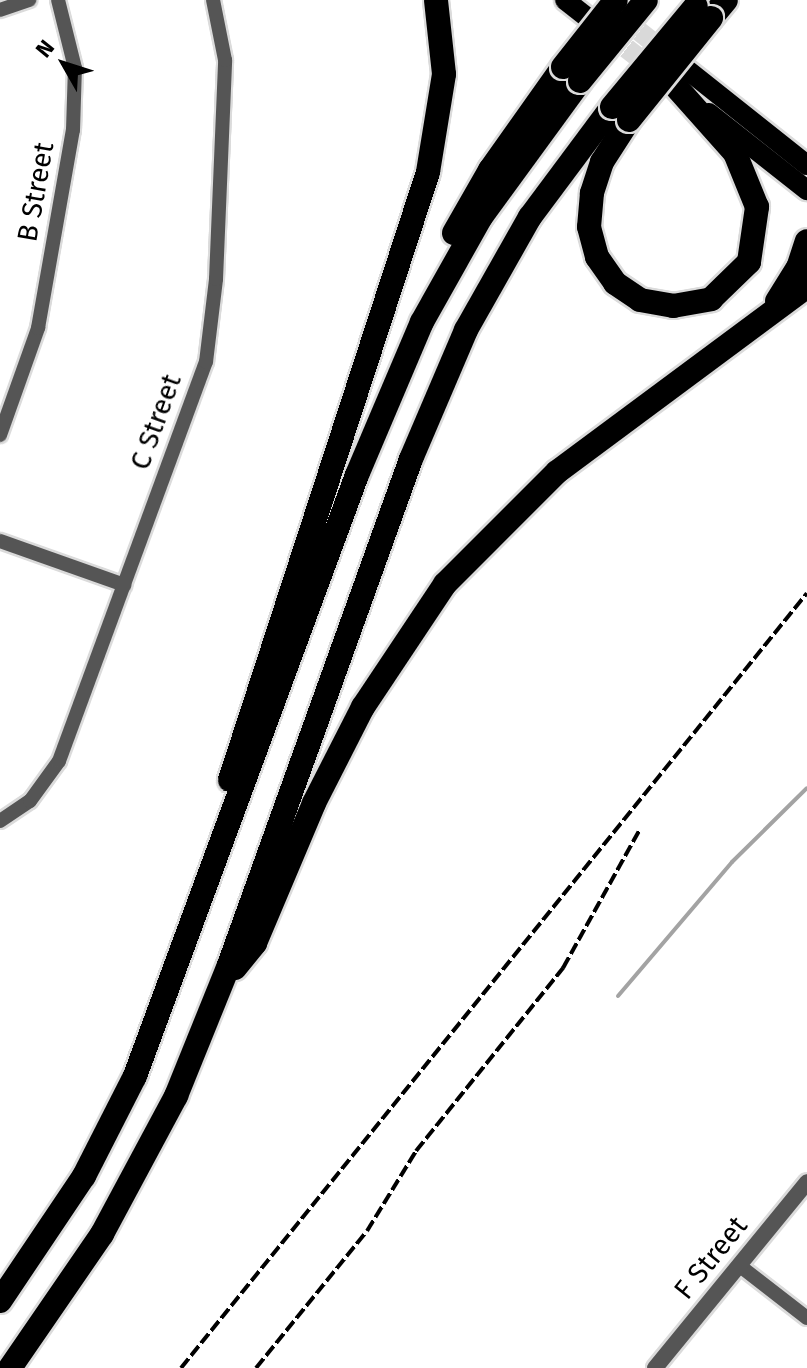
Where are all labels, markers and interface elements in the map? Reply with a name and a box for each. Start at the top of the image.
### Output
north arrow [24,24,104,104]
text: N [30,34,60,63]
street label: B Street [11,140,61,244]
street label: C Street [123,370,189,474]
street label: F Street [667,1210,755,1306]

